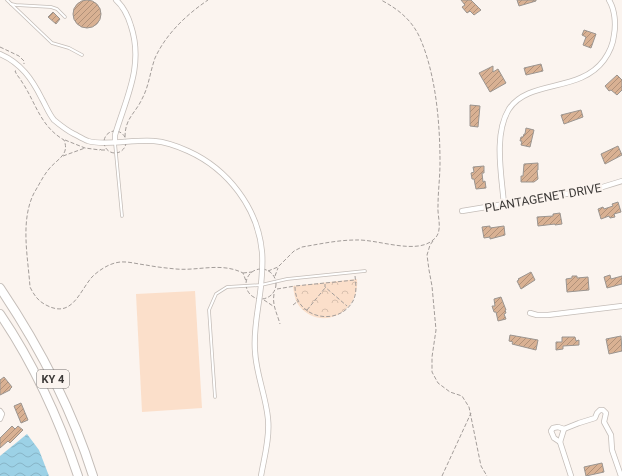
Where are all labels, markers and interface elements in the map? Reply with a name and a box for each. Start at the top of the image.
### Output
street label: PLANTAGENET DRIVE [484,181,603,215]
road number: KY 4 [37,370,69,388]

